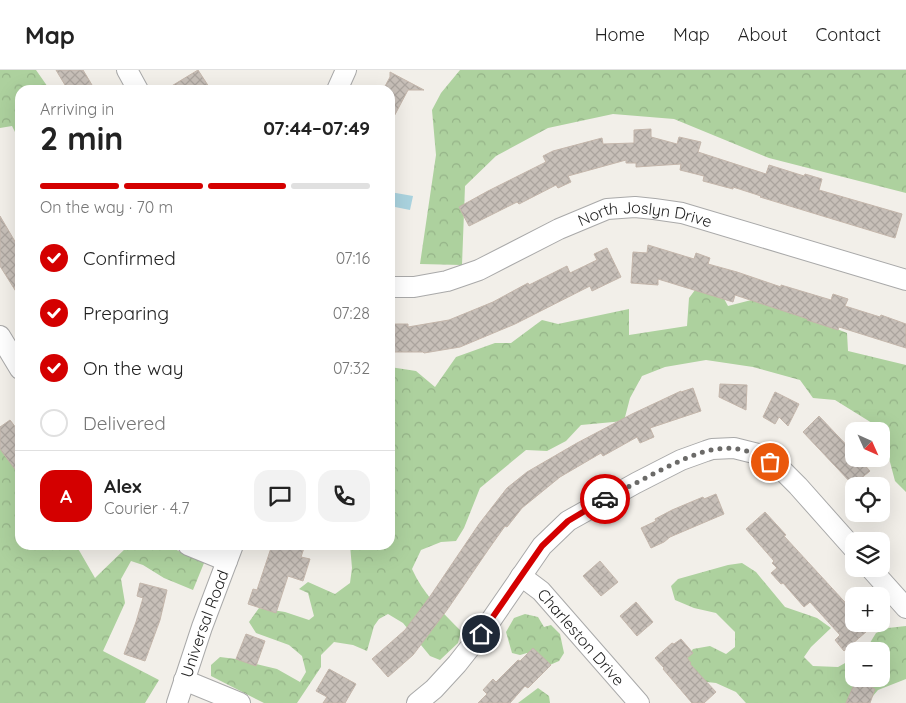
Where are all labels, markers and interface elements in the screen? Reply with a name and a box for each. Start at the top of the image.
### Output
text: Map [25,20,75,50]
text: Home [595,23,645,46]
text: Map [673,23,710,46]
text: About [738,23,788,46]
text: Contact [816,23,881,46]
text: Arriving in [40,99,114,119]
text: 07:44–07:49 [263,116,370,140]
text: 2 min [40,118,123,158]
text: On the way · 70 m [40,197,173,217]
street label: North Joslyn Drive [575,197,715,231]
icon: check [40,244,68,272]
text: Confirmed [83,246,176,270]
text: 07:16 [336,248,370,268]
icon: check [40,299,68,327]
text: Preparing [83,301,169,325]
text: 07:28 [333,303,370,323]
icon: check [40,354,68,382]
text: On the way [83,356,184,380]
text: 07:32 [333,358,370,378]
text: Delivered [83,411,166,435]
north arrow [845,422,890,468]
map controls [845,422,890,687]
pin [749,441,791,483]
icon: bag [756,448,784,476]
button: chat [254,470,306,522]
button: phone [318,470,370,522]
text: Alex [104,474,142,498]
courier [580,474,630,524]
button: locate [845,477,890,522]
text: A [60,484,72,508]
icon: car [591,485,619,513]
text: Courier · 4.7 [104,498,189,518]
button: layers [845,532,890,577]
street label: Universal Road [176,567,233,680]
street label: Charleston Drive [533,584,629,690]
button: + [845,587,890,632]
pin [460,613,502,655]
icon: home [467,620,495,648]
button: − [845,642,890,687]

